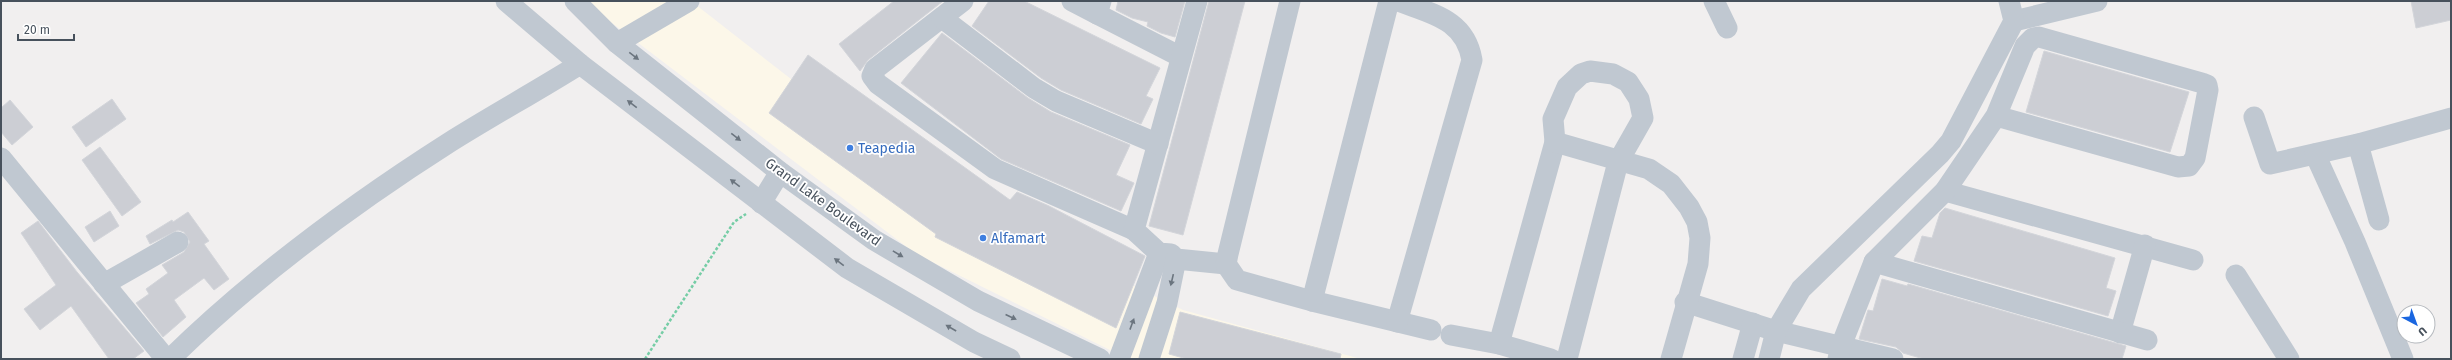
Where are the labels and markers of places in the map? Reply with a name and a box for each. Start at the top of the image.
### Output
place label: Teapedia [858,140,915,157]
marker: Teapedia [845,143,855,153]
place label: Alfamart [991,230,1046,247]
marker: Alfamart [978,233,988,243]

